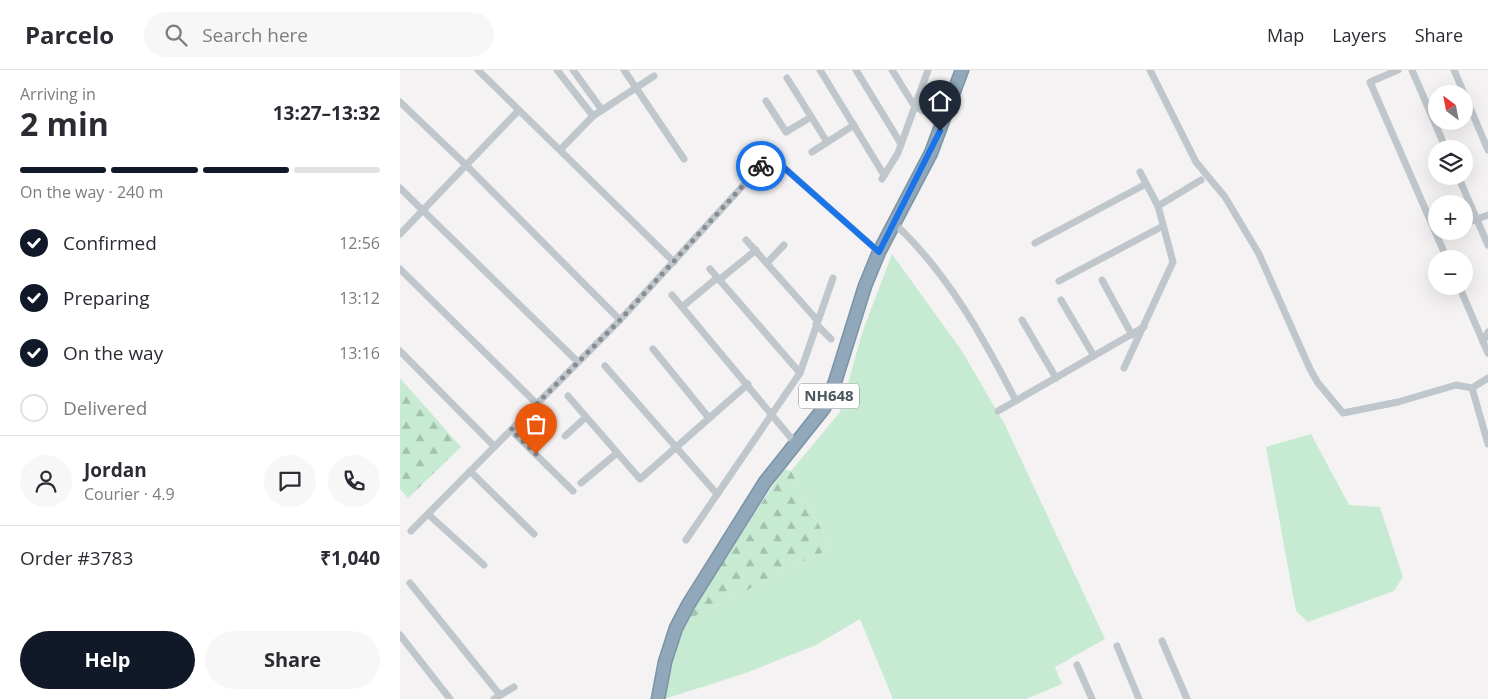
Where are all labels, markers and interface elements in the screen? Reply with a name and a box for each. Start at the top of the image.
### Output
search box [144,12,494,57]
text: Parcelo [25,18,114,51]
icon: search [162,21,190,49]
text: Search here [202,22,308,48]
text: Map [1267,23,1304,47]
text: Layers [1332,23,1387,47]
text: Share [1415,23,1463,47]
pin [919,80,961,131]
text: Arriving in [20,83,96,105]
north arrow [1428,85,1472,130]
map controls [1428,85,1473,295]
icon: home [926,87,954,115]
text: 13:27–13:32 [273,100,380,126]
text: 2 min [20,102,109,145]
button: layers [1428,140,1473,185]
courier [736,141,786,191]
icon: bike [747,152,775,180]
text: On the way · 240 m [20,181,163,203]
button: + [1428,195,1473,240]
icon: check [20,229,48,257]
text: Confirmed [63,230,157,256]
text: 12:56 [339,232,380,254]
button: − [1428,250,1473,295]
icon: check [20,284,48,312]
text: Preparing [63,285,150,311]
text: 13:12 [339,287,380,309]
icon: check [20,339,48,367]
text: On the way [63,340,163,366]
text: 13:16 [339,342,380,364]
road number: NH648 [799,384,859,408]
text: Delivered [63,395,147,421]
pin [515,403,557,454]
icon: bag [522,410,550,438]
button: person [20,455,72,507]
button: chat [264,455,316,507]
button: phone [328,455,380,507]
text: Jordan [84,457,147,483]
text: Courier · 4.9 [84,483,175,505]
text: Order #3783 [20,545,133,571]
text: ₹1,040 [320,545,380,571]
button: Help [20,631,195,689]
button: Share [205,631,380,689]

